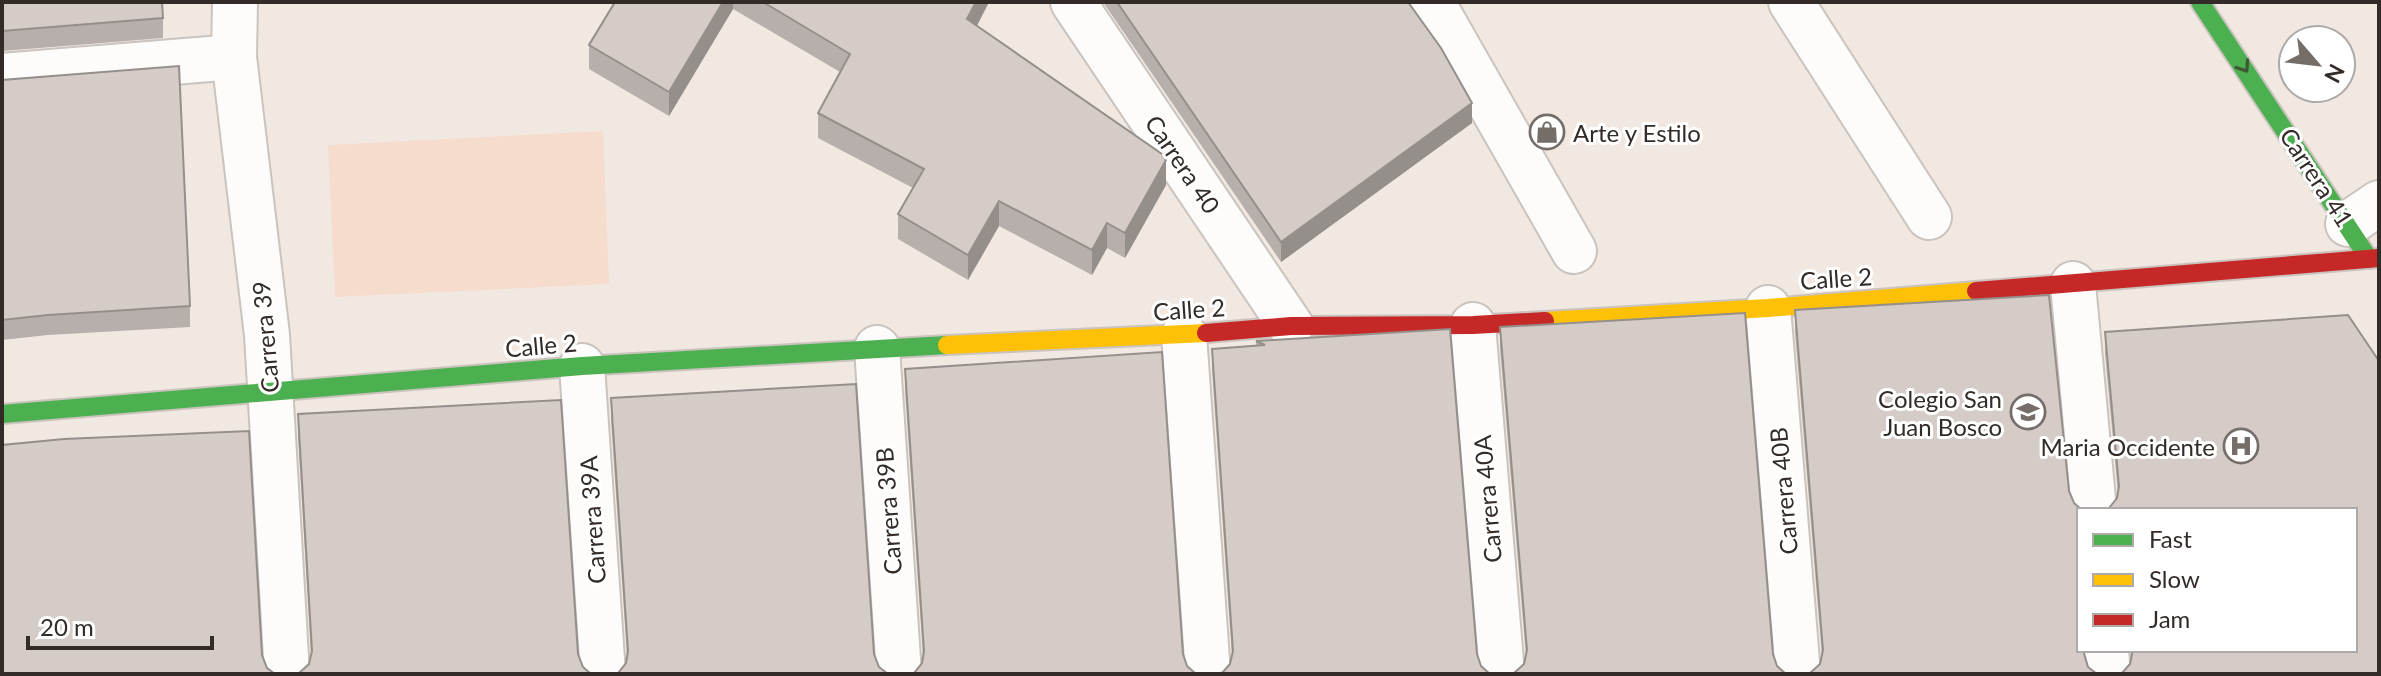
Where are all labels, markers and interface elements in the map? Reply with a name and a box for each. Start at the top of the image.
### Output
north arrow [2277,24,2357,104]
one-way arrow [2234,58,2249,73]
text: N [2319,60,2351,87]
street label: Carrera 40 [1140,109,1226,219]
shop icon: Arte y Estilo [1528,113,1566,151]
place label: Arte y Estilo [1573,118,1701,147]
street label: Carrera 41 [2274,122,2360,232]
street label: Calle 2 [1799,261,1873,295]
street label: Carrera 39 [246,280,284,394]
street label: Calle 2 [1152,292,1226,326]
street label: Calle 2 [504,327,578,363]
place label: Colegio San Juan Bosco [1878,384,2002,441]
school or university icon: Colegio San Juan Bosco [2009,393,2047,431]
street label: Carrera 40B [1763,426,1803,556]
hospital icon: Maria Occidente [2222,427,2260,465]
place label: Maria Occidente [2041,432,2215,461]
street label: Carrera 40A [1467,433,1507,564]
street label: Carrera 39B [869,446,907,576]
street label: Carrera 39A [573,454,611,585]
legend [2077,508,2357,652]
text: Fast [2149,524,2192,553]
text: Slow [2149,564,2200,593]
scale bar [28,600,212,650]
text: Jam [2149,604,2190,633]
text: 20 m [40,612,94,641]

